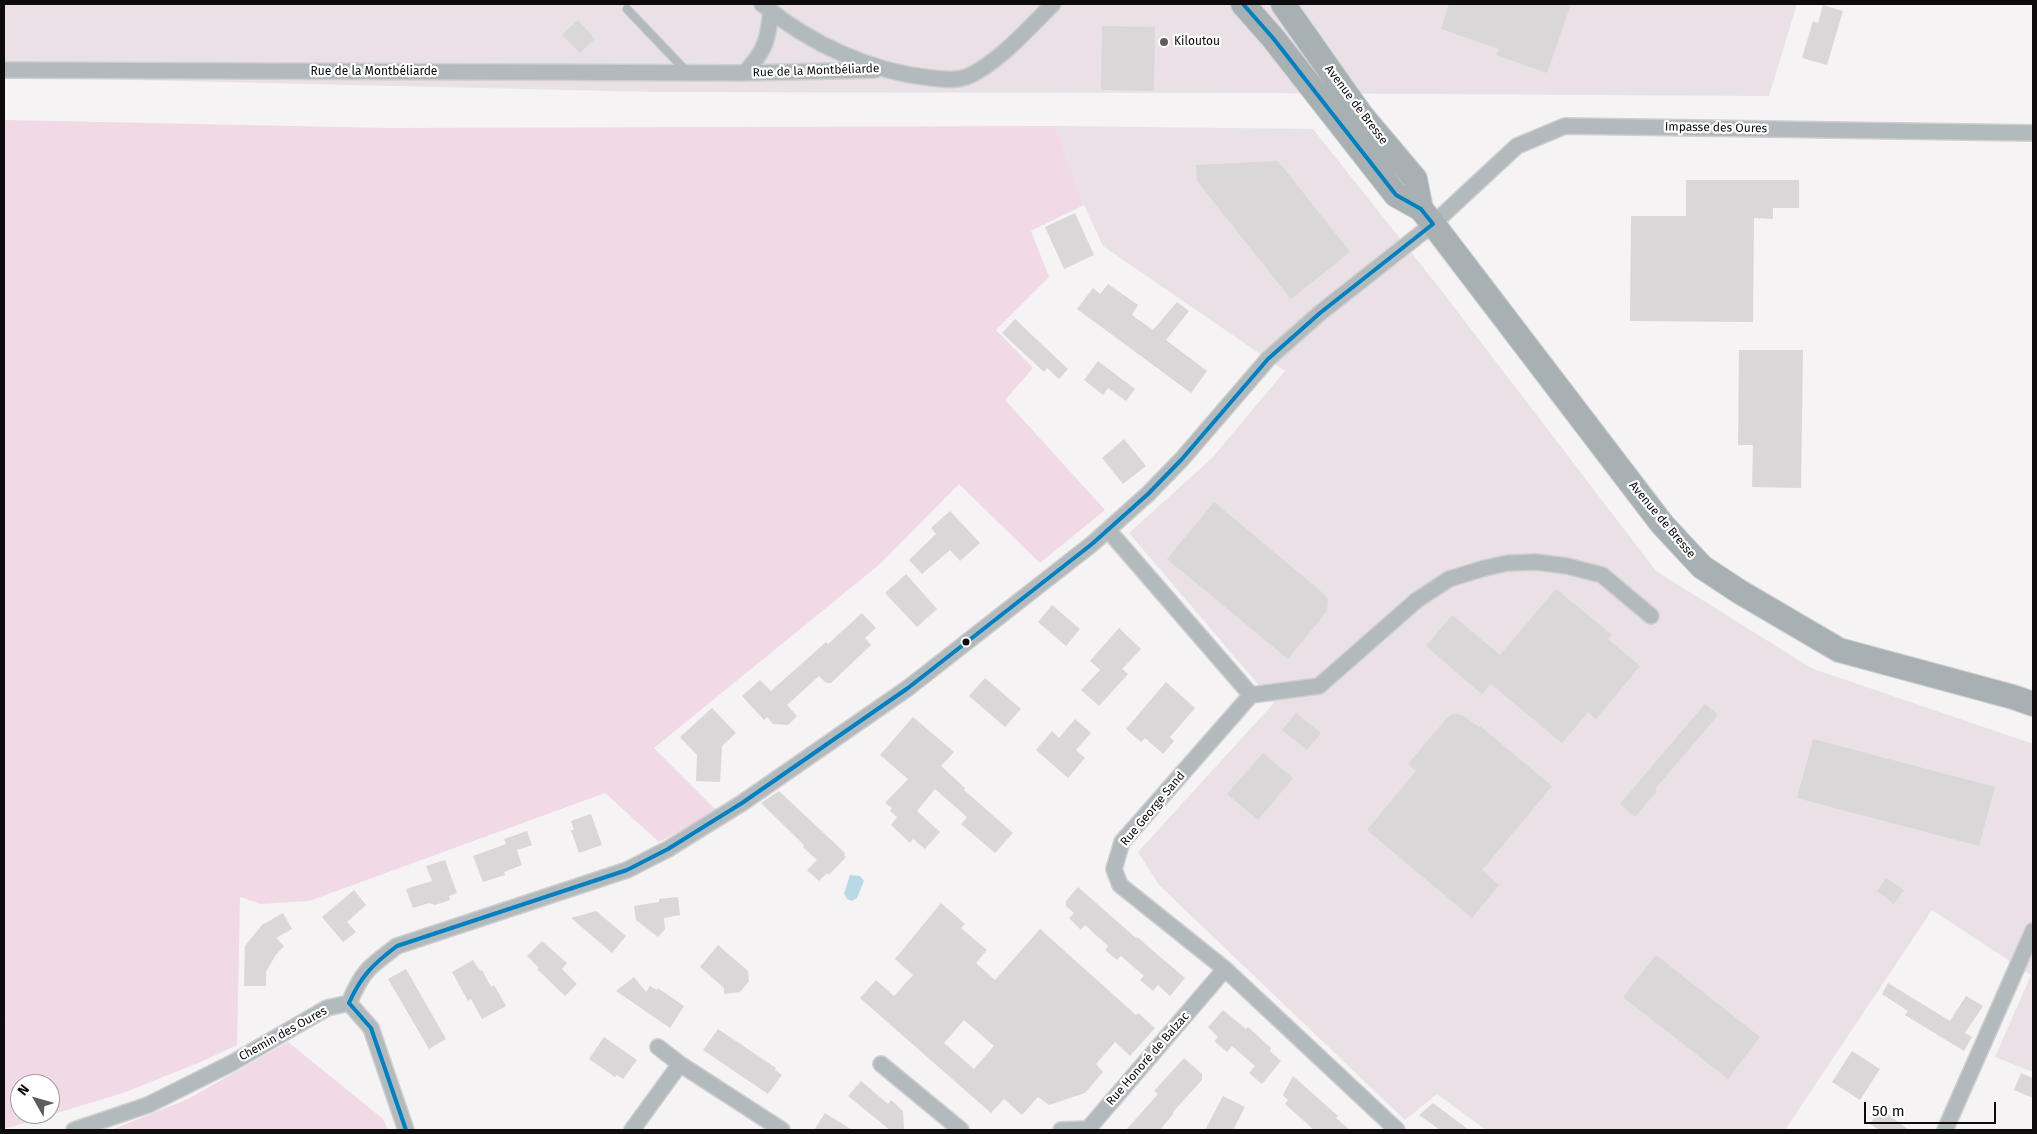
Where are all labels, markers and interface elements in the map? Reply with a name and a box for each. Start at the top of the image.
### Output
place label: Kiloutou [1174,35,1220,49]
marker: Kiloutou [1158,36,1170,48]
street label: Rue de la Montbéliarde [752,62,880,80]
street label: Avenue de Bresse [1321,62,1391,148]
street label: Rue de la Montbéliarde [311,65,437,79]
street label: Impasse des Oures [1665,120,1767,136]
street label: Avenue de Bresse [1626,479,1698,561]
unlabelled marker [961,637,971,647]
street label: Rue George Sand [1118,769,1188,849]
street label: Chemin des Oures [237,1004,329,1064]
street label: Rue Honoré de Balzac [1104,1009,1192,1109]
north arrow [10,1074,60,1124]
text: N [14,1081,33,1099]
scale bar [1867,1092,2000,1124]
text: 50 m [1872,1102,1905,1120]

